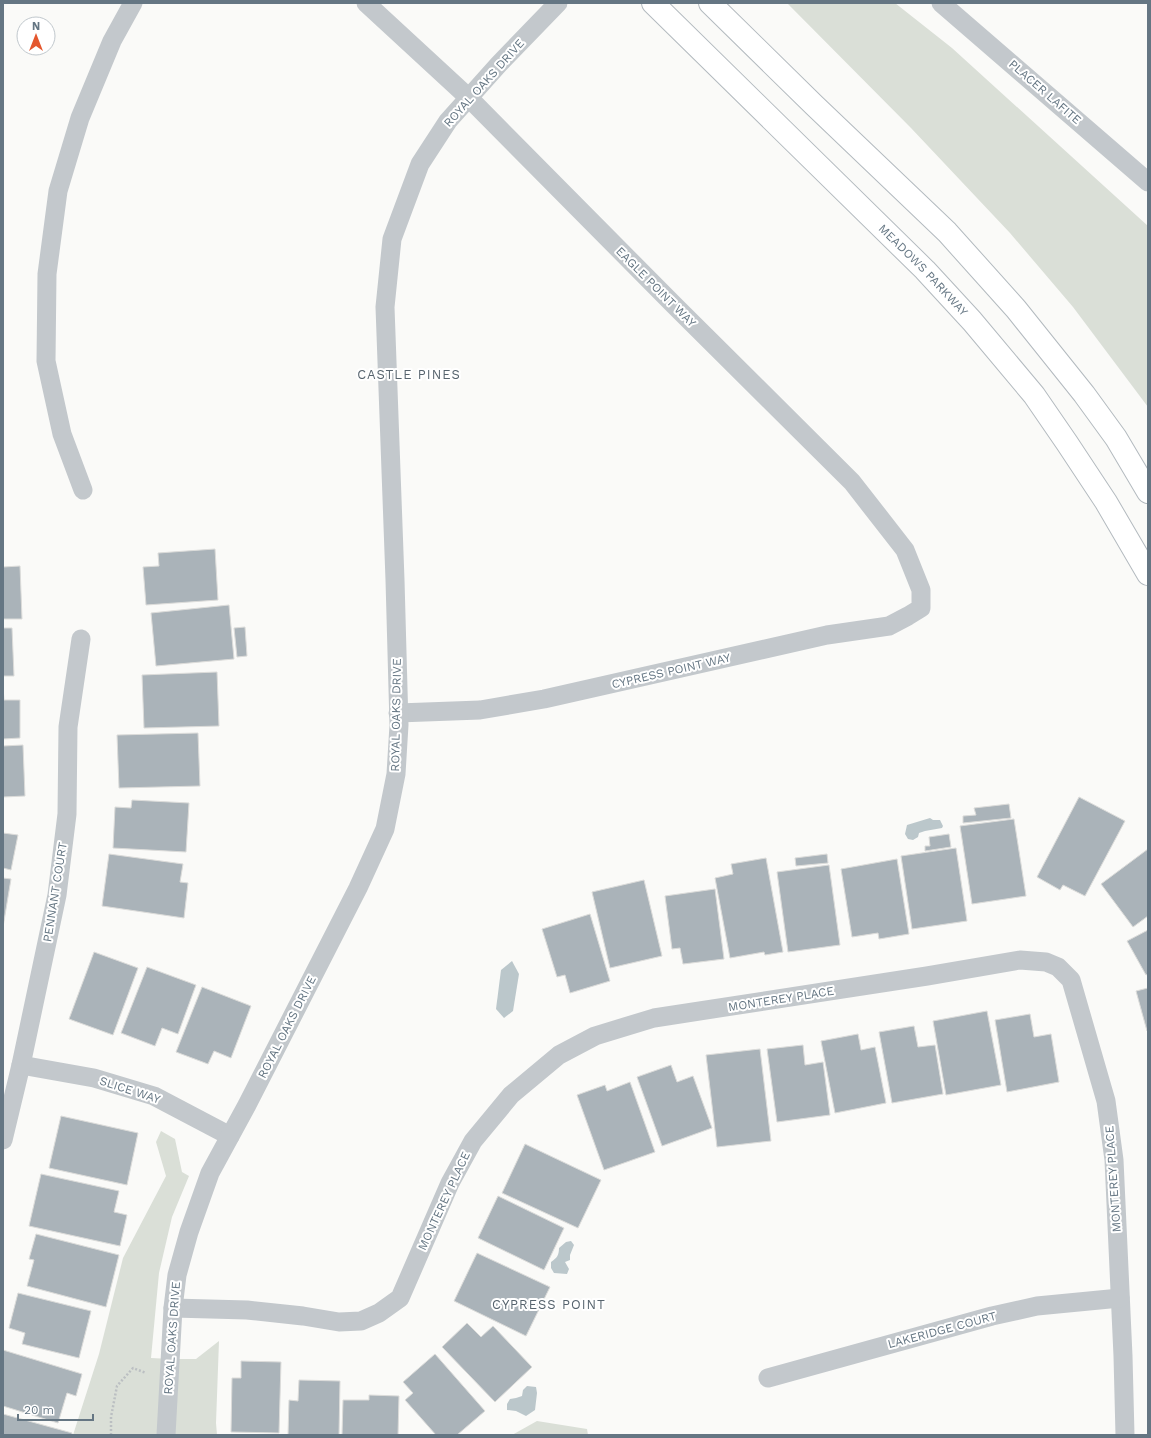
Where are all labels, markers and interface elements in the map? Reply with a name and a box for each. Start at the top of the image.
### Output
north arrow [16,16,56,56]
text: N [32,20,40,33]
street label: ROYAL OAKS DRIVE [441,36,527,130]
street label: PLACER LAFITE [1006,57,1084,127]
street label: MEADOWS PARKWAY [876,221,971,319]
street label: EAGLE POINT WAY [613,244,699,330]
district label: CASTLE PINES [357,367,461,382]
street label: CYPRESS POINT WAY [610,650,732,692]
street label: ROYAL OAKS DRIVE [388,658,404,772]
street label: PENNANT COURT [40,841,70,943]
street label: ROYAL OAKS DRIVE [255,973,319,1081]
street label: MONTEREY PLACE [727,984,835,1014]
street label: SLICE WAY [98,1074,162,1106]
street label: MONTEREY PLACE [1102,1125,1124,1233]
street label: MONTEREY PLACE [415,1149,473,1252]
street label: ROYAL OAKS DRIVE [161,1281,183,1395]
district label: CYPRESS POINT [492,1297,606,1312]
street label: LAKERIDGE COURT [886,1309,998,1351]
scale bar [18,1396,93,1422]
text: 20 m [24,1403,54,1417]

